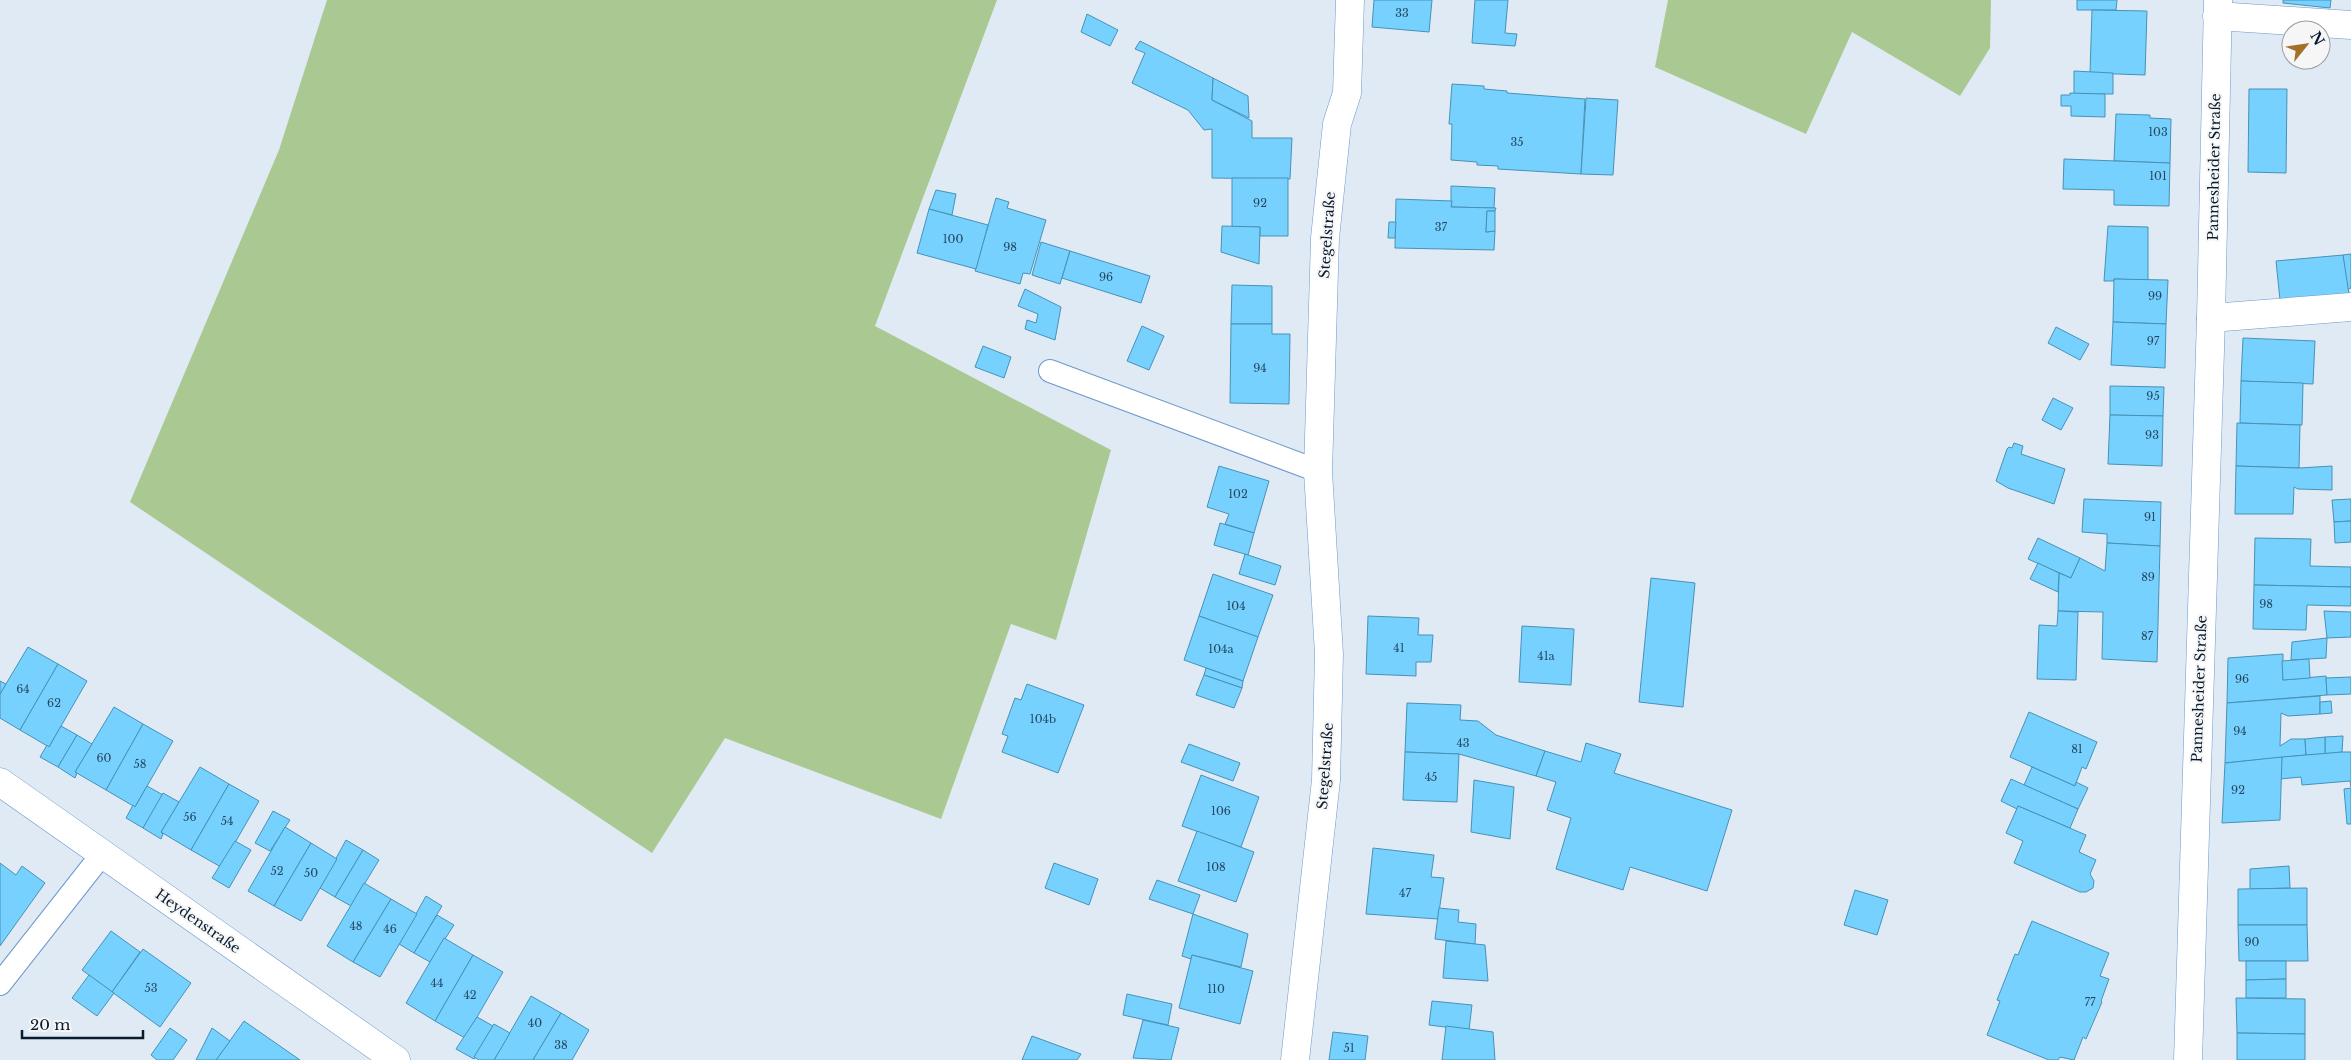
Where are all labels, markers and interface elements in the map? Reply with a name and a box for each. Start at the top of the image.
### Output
house number: 33 [1395,6,1409,20]
north arrow [2281,20,2331,70]
text: N [2306,28,2328,49]
street label: Pannesheider Straße [2204,93,2224,241]
house number: 103 [2148,125,2168,139]
house number: 35 [1510,135,1524,149]
house number: 101 [2149,169,2167,183]
street label: Stegelstraße [1315,191,1339,279]
house number: 92 [1253,196,1267,210]
house number: 37 [1435,220,1448,234]
house number: 100 [943,232,963,246]
house number: 98 [1003,240,1017,254]
house number: 96 [1099,270,1113,284]
house number: 99 [2148,289,2162,303]
house number: 97 [2147,334,2160,348]
house number: 94 [1253,361,1267,375]
house number: 95 [2146,389,2160,403]
house number: 93 [2145,428,2159,442]
house number: 102 [1228,487,1248,501]
house number: 91 [2144,510,2156,524]
house number: 89 [2141,570,2155,584]
house number: 98 [2259,597,2273,611]
house number: 104 [1226,599,1246,613]
street label: Pannesheider Straße [2187,615,2211,763]
house number: 87 [2141,629,2154,643]
house number: 41 [1393,641,1405,655]
house number: 104a [1208,642,1235,656]
house number: 41a [1537,649,1556,663]
house number: 96 [2235,672,2249,686]
house number: 64 [16,682,30,696]
house number: 62 [47,696,61,710]
house number: 104b [1030,712,1056,726]
street label: Stegelstraße [1313,722,1337,810]
house number: 94 [2233,724,2247,738]
house number: 43 [1456,736,1470,750]
house number: 81 [2071,742,2083,756]
house number: 60 [97,751,112,765]
house number: 58 [134,757,146,771]
house number: 45 [1425,770,1437,784]
house number: 92 [2231,783,2245,797]
house number: 106 [1211,804,1231,818]
house number: 56 [183,810,197,824]
house number: 54 [221,814,233,828]
house number: 108 [1206,860,1226,874]
house number: 52 [270,864,284,878]
house number: 50 [304,866,318,880]
street label: Heydenstraße [152,885,244,957]
house number: 47 [1399,886,1411,900]
house number: 48 [349,919,363,933]
house number: 46 [383,922,397,936]
house number: 90 [2245,935,2260,949]
house number: 44 [431,976,443,990]
house number: 53 [144,981,158,995]
house number: 110 [1207,982,1225,996]
house number: 42 [463,988,477,1002]
house number: 77 [2084,995,2096,1009]
scale bar [22,1008,144,1040]
text: 20 m [30,1015,70,1034]
house number: 40 [528,1016,542,1030]
house number: 38 [554,1038,568,1052]
house number: 51 [1343,1041,1355,1055]

